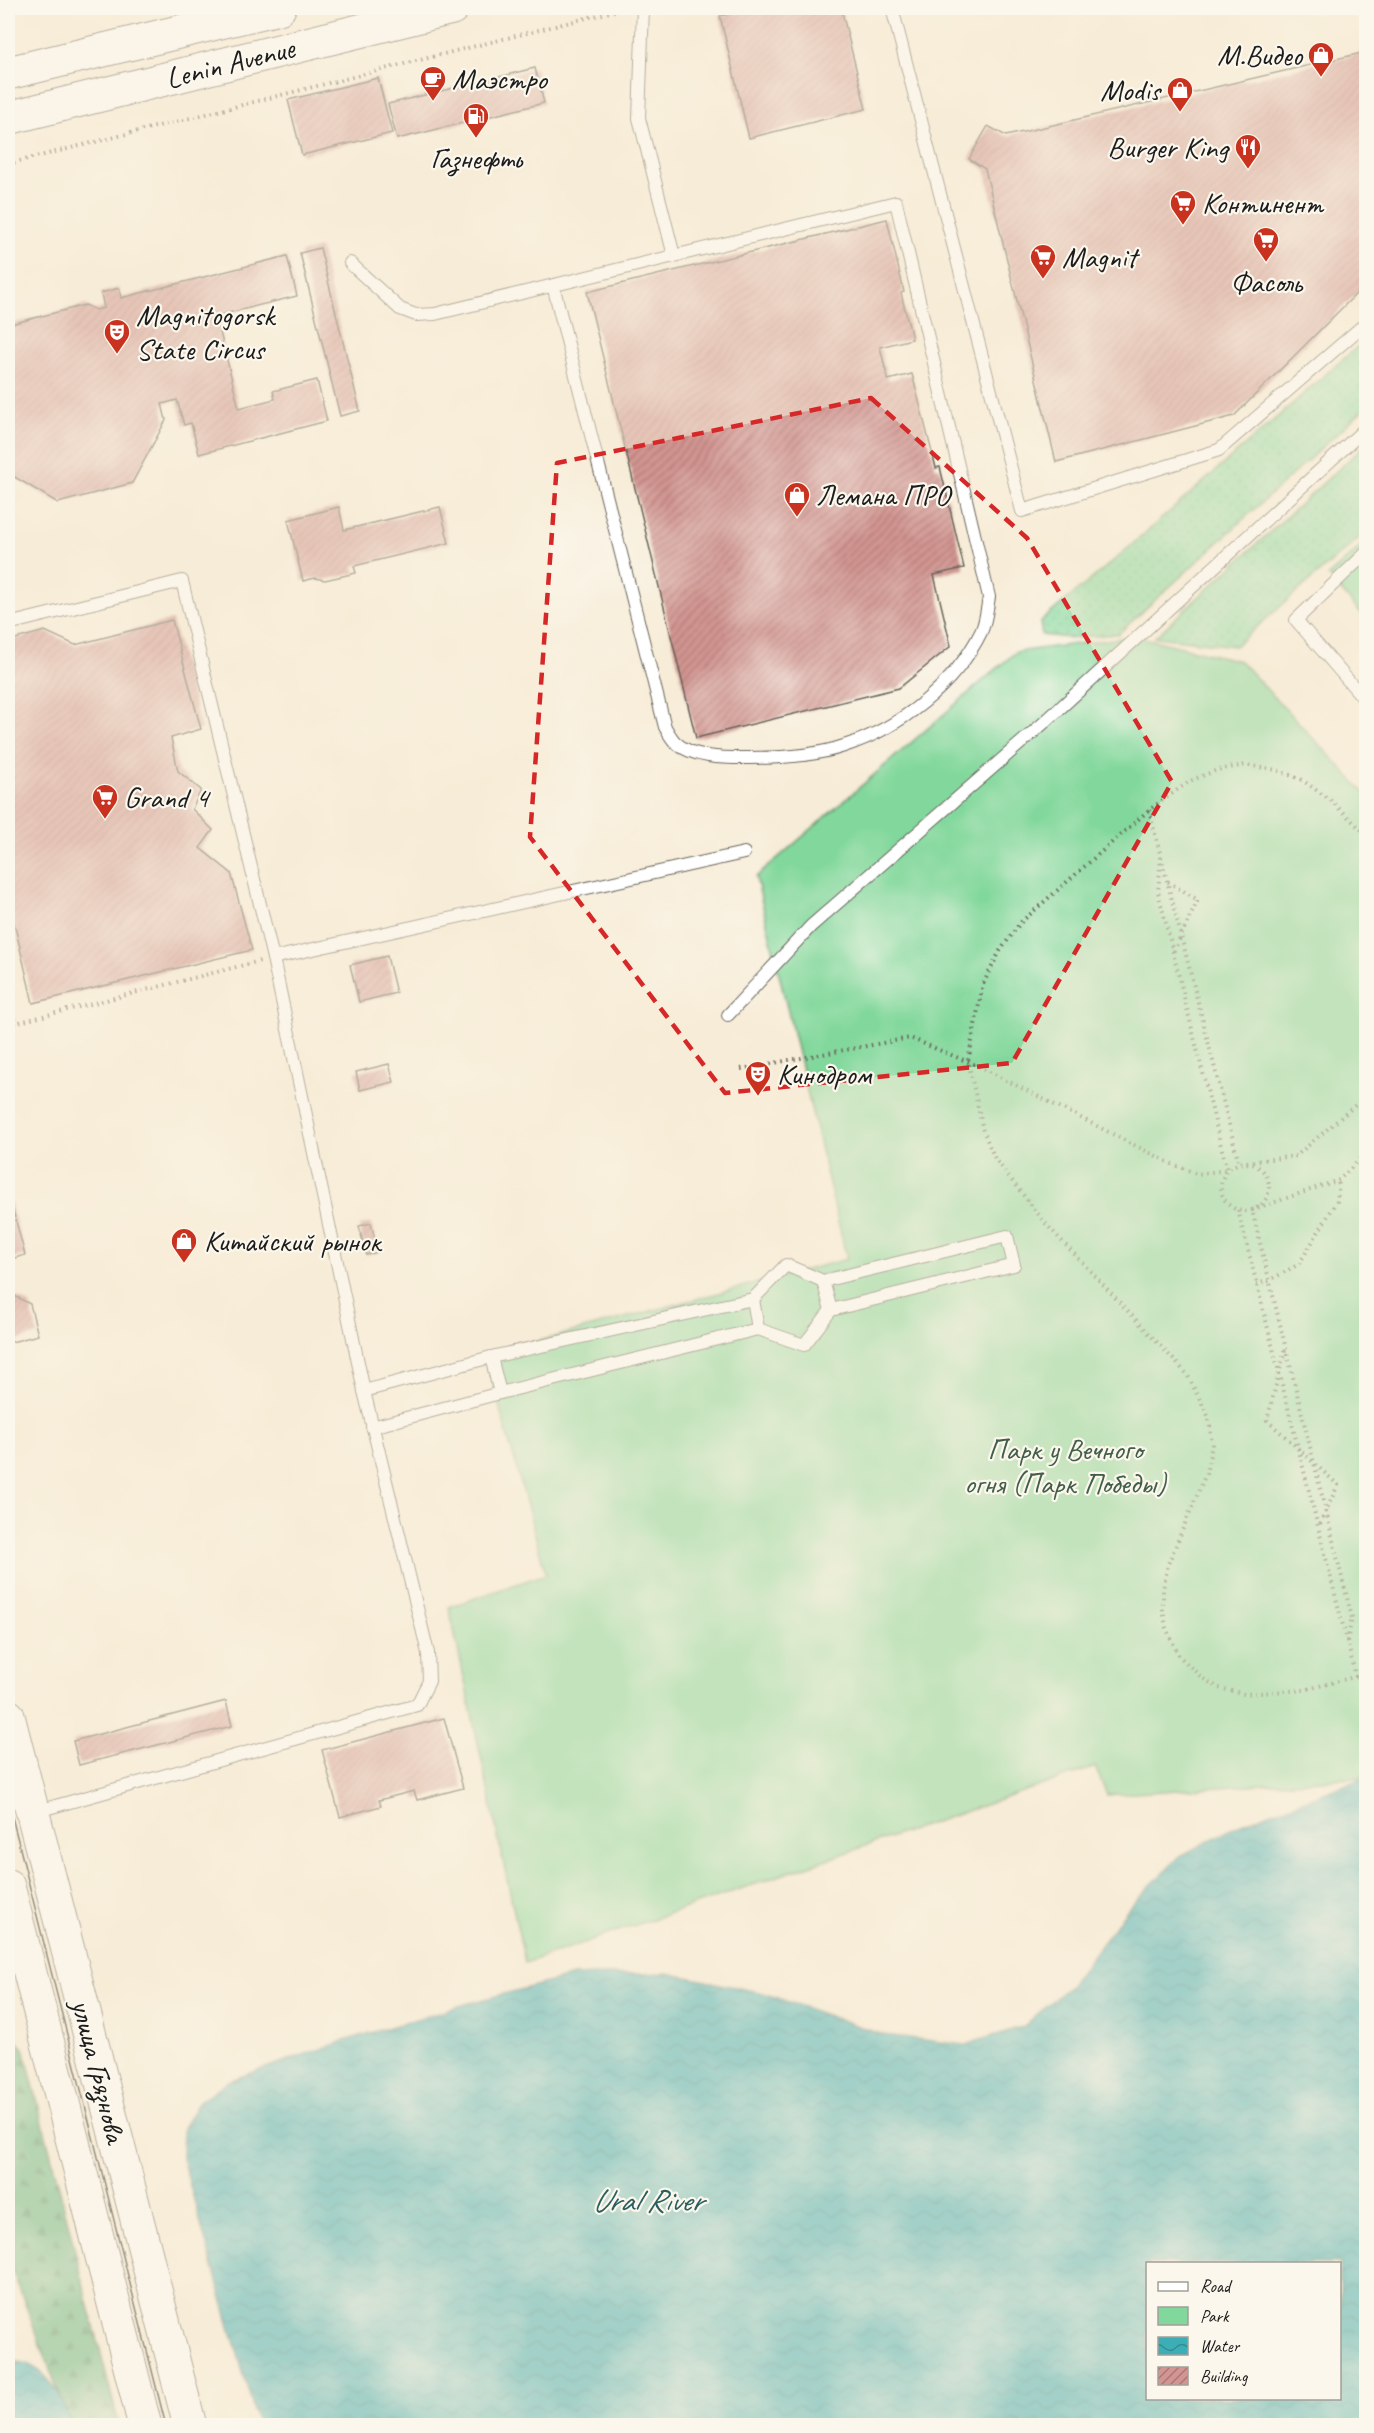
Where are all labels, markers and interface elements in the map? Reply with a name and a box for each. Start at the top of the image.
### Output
street label: Lenin Avenue [162,28,300,97]
place label: М.Видео [1217,36,1303,74]
shop icon: М.Видео [1306,40,1336,78]
place label: Маэстро [452,60,548,98]
cafe icon: Маэстро [418,64,448,102]
place label: Modis [1100,71,1163,109]
shop icon: Modis [1165,75,1195,113]
fuel station icon: Газнефть [461,101,491,139]
place label: Burger King [1107,128,1230,166]
restaurant icon: Burger King [1233,132,1263,170]
place label: Газнефть [431,139,523,177]
place label: Континент [1202,184,1325,222]
supermarket icon: Континент [1168,188,1198,226]
supermarket icon: Фасоль [1251,225,1281,263]
place label: Magnit [1062,238,1140,276]
supermarket icon: Magnit [1028,242,1058,280]
place label: Фасоль [1230,263,1304,301]
place label: Magnitogorsk State Circus [136,296,276,368]
theatre icon: Magnitogorsk State Circus [102,317,132,355]
place label: Лемана ПРО [816,476,953,514]
shop icon: Лемана ПРО [782,480,812,518]
place label: Grand 4 [124,778,211,816]
supermarket icon: Grand 4 [90,782,120,820]
place label: Кинодром [777,1055,873,1093]
theatre icon: Кинодром [743,1059,773,1097]
place label: Китайский рынок [204,1222,382,1260]
shop icon: Китайский рынок [169,1226,199,1264]
park label: Парк у Вечного огня (Парк Победы) [964,1430,1168,1502]
street label: улица Грязнова [62,1994,136,2149]
water label: Ural River [592,2180,707,2221]
legend [1146,2262,1341,2400]
text: Road [1200,2275,1233,2297]
text: Park [1200,2305,1230,2327]
text: Water [1200,2335,1241,2357]
text: Building [1200,2365,1249,2387]

